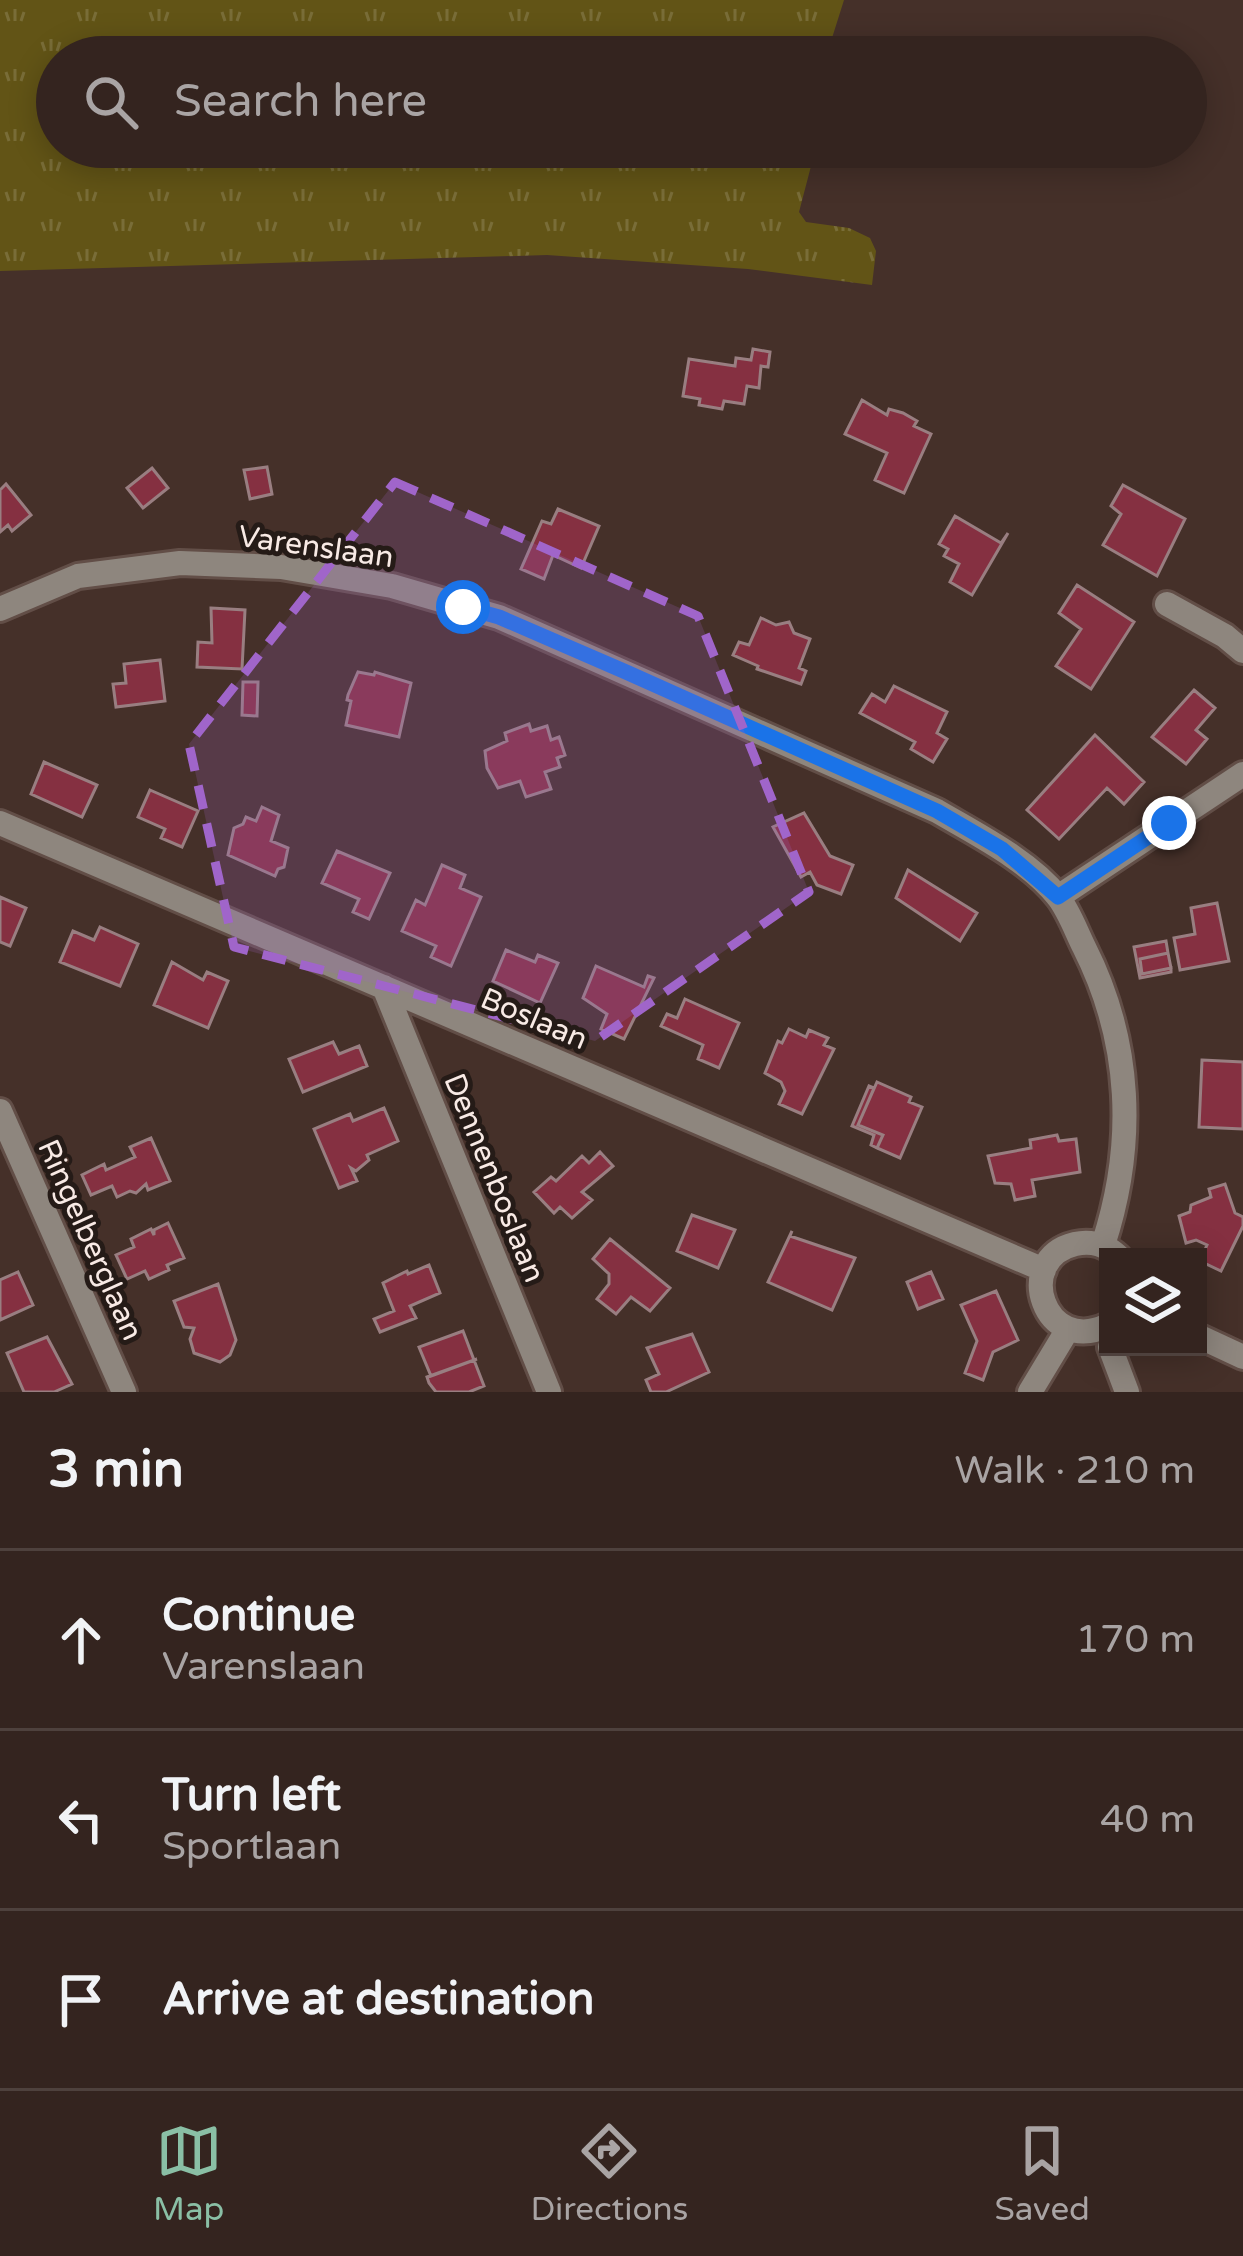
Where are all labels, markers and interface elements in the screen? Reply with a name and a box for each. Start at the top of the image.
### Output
search box [36,36,1207,168]
icon: search [78,69,144,135]
text: Search here [174,75,427,129]
street label: Varenslaan [236,518,396,576]
route start [436,580,490,634]
route end [1142,796,1196,850]
street label: Boslaan [475,980,593,1058]
street label: Dennenboslaan [435,1068,553,1288]
street label: Ringelberglaan [29,1134,151,1346]
map controls [1099,1248,1207,1356]
button: layers [1099,1248,1207,1356]
text: 3 min [48,1439,184,1501]
text: Walk · 210 m [954,1447,1195,1494]
text: Continue [162,1589,355,1643]
icon: ahead [48,1607,114,1673]
text: 170 m [1076,1616,1195,1663]
text: Varenslaan [162,1643,365,1690]
text: Turn left [162,1769,341,1823]
icon: left [48,1787,114,1853]
text: 40 m [1100,1796,1195,1843]
text: Sportlaan [162,1823,341,1870]
icon: arrive [48,1967,114,2033]
text: Arrive at destination [162,1973,594,2027]
tab: Map [153,2118,224,2229]
tab: Directions [530,2118,688,2229]
tab: Saved [995,2118,1090,2229]

